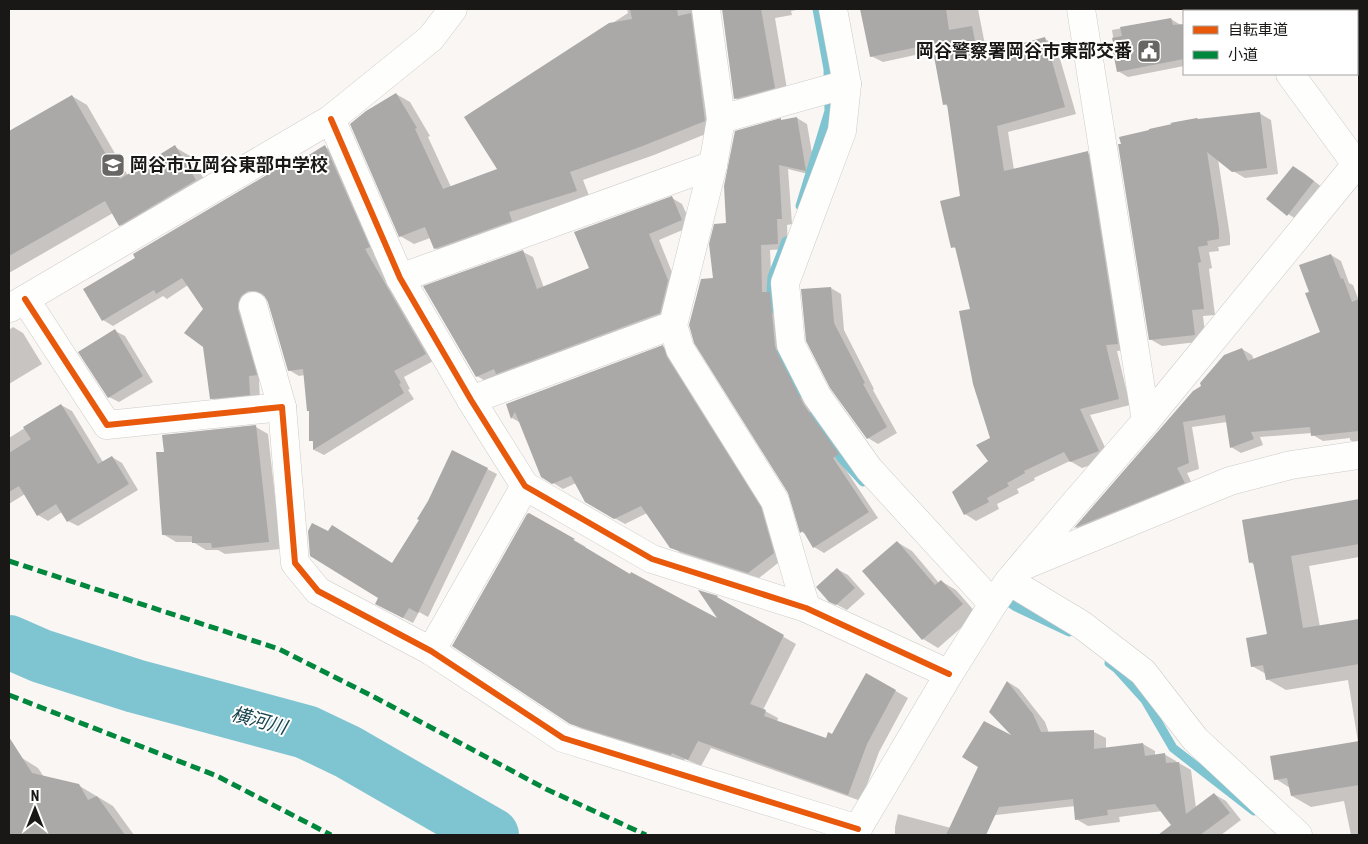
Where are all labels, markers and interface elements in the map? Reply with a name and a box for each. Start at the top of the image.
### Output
legend [1183,10,1358,75]
text: 自転車道 [1228,21,1288,39]
public building icon: 岡谷警察署岡谷市東部交番 [1136,38,1162,64]
place label: 岡谷警察署岡谷市東部交番 [916,40,1132,61]
text: 小道 [1228,46,1258,64]
school or university icon: 岡谷市立岡谷東部中学校 [100,152,126,178]
place label: 岡谷市立岡谷東部中学校 [130,154,328,175]
water label: 横河川 [228,702,291,739]
north arrow [10,784,60,834]
text: N [31,788,39,804]

